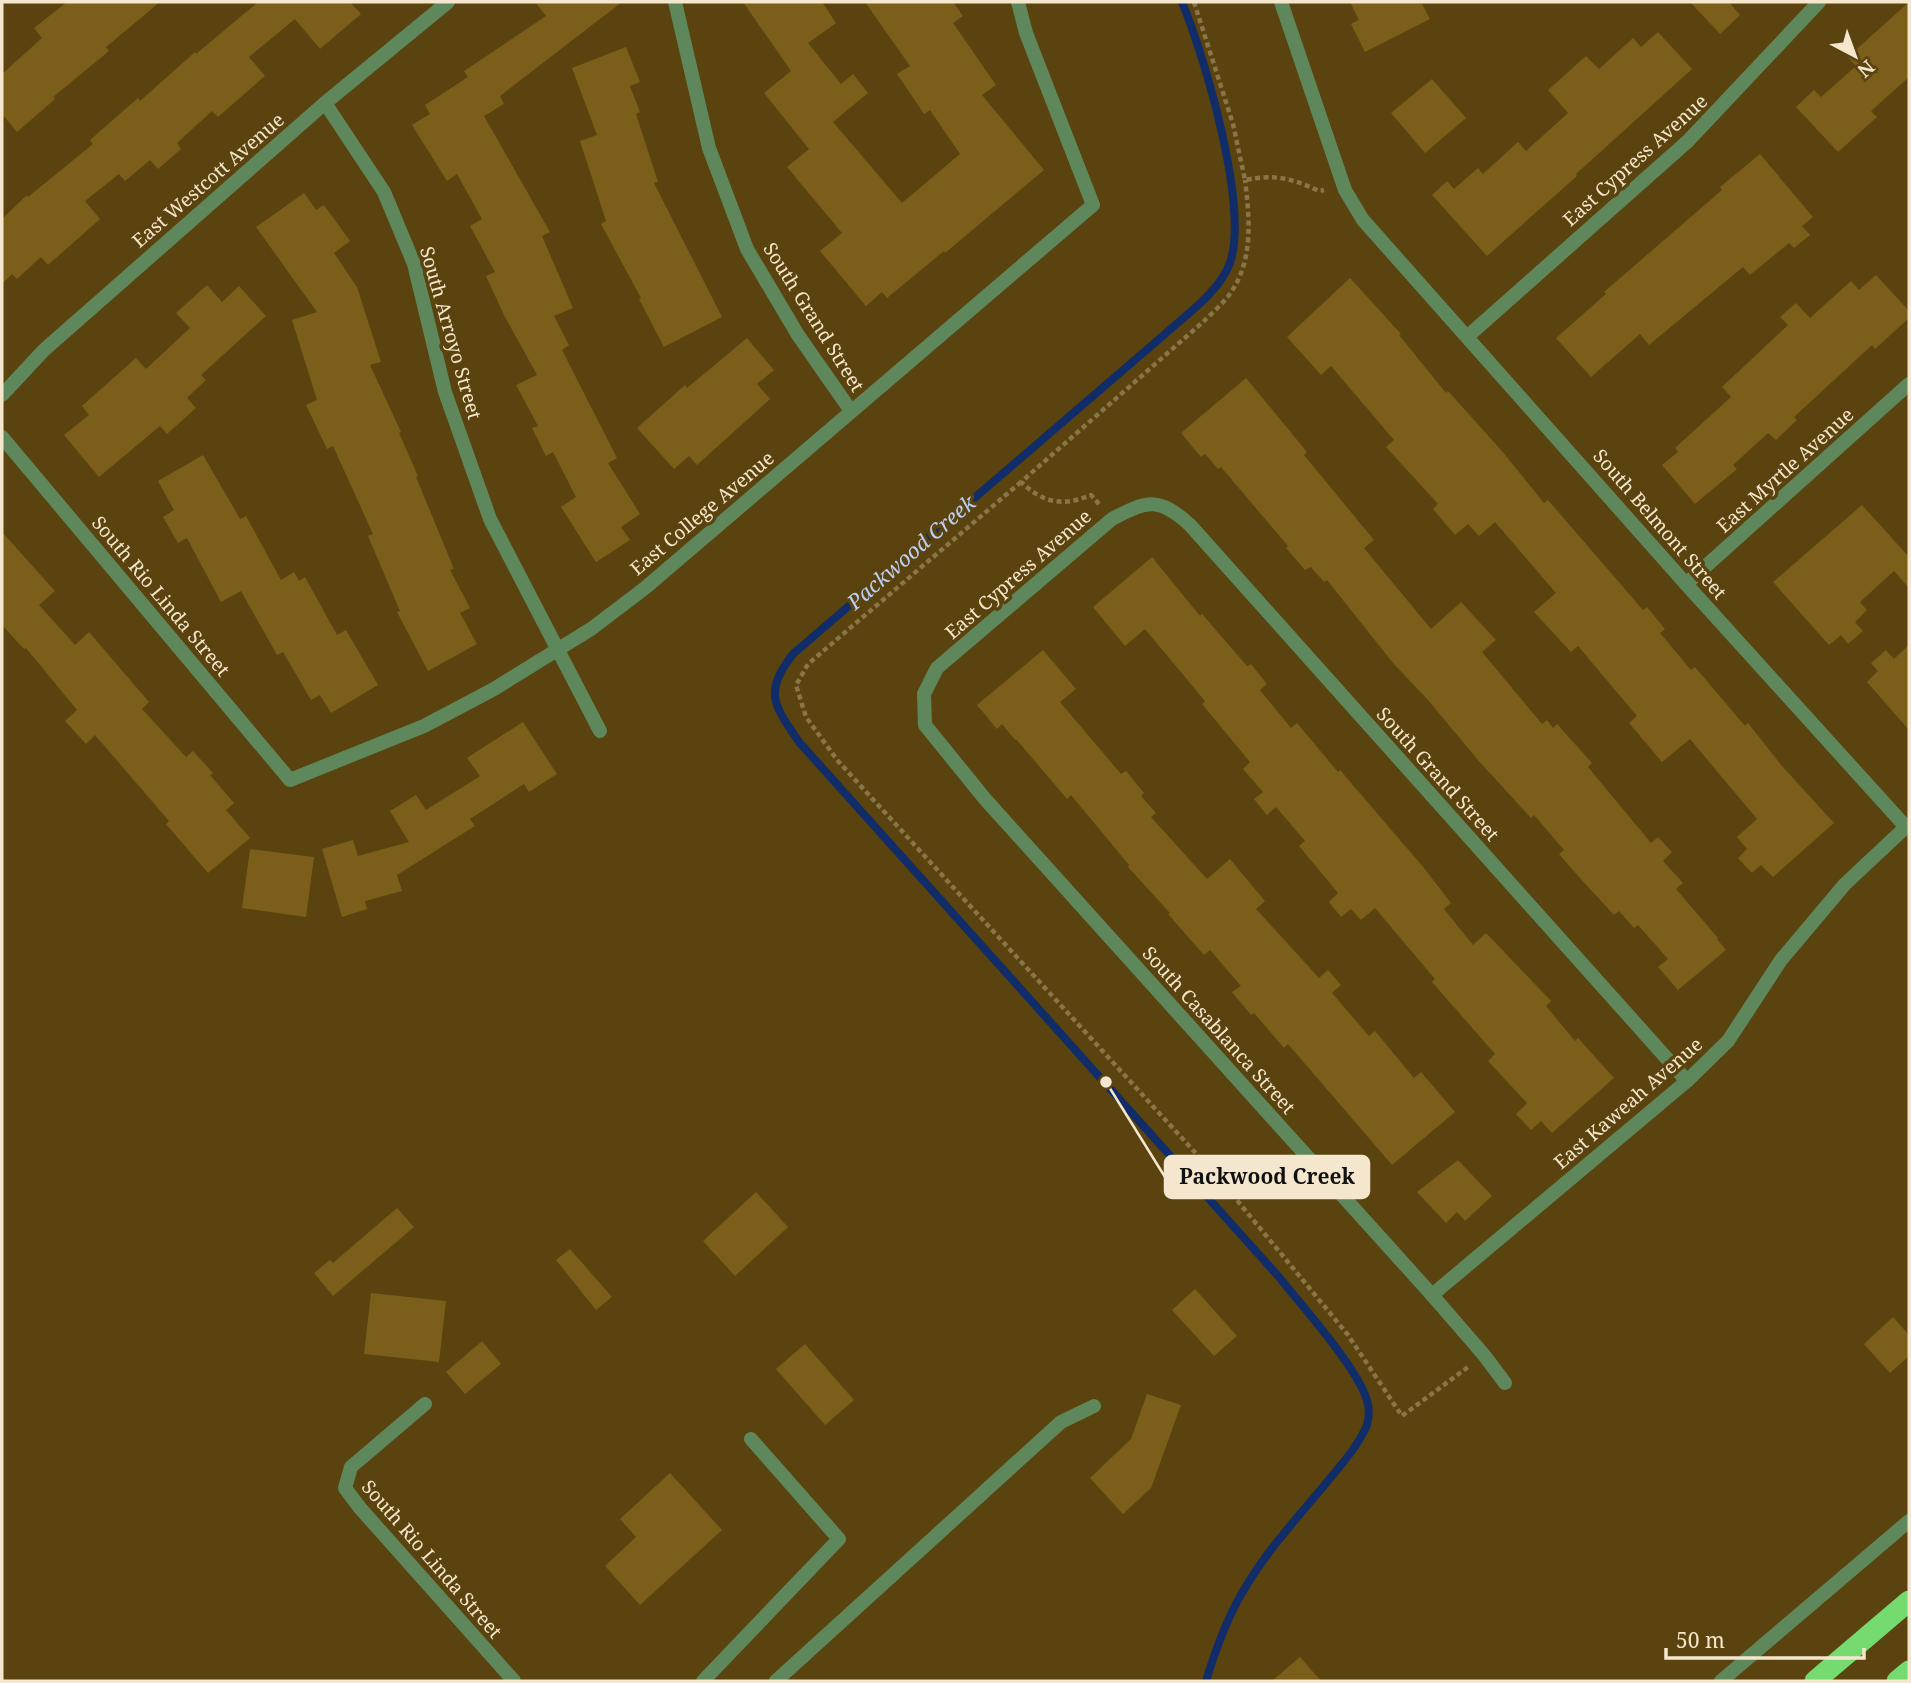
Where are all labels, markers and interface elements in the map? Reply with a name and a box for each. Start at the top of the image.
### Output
north arrow [1820,21,1890,91]
text: N [1852,54,1880,84]
street label: East Cypress Avenue [1557,88,1713,232]
street label: East Westcott Avenue [126,107,290,253]
street label: South Grand Street [757,237,871,397]
street label: South Arroyo Street [414,244,488,423]
street label: East Myrtle Avenue [1711,402,1859,538]
street label: South Belmont Street [1587,443,1733,605]
street label: East College Avenue [624,445,780,581]
water label: Packwood Creek [840,488,982,616]
street label: East Cypress Avenue [939,503,1097,645]
street label: South Rio Linda Street [86,510,236,682]
street label: South Grand Street [1371,701,1505,847]
street label: South Casablanca Street [1137,941,1302,1120]
street label: East Kaweah Avenue [1548,1031,1708,1175]
callout: Packwood Creek [1165,1156,1369,1198]
text: Packwood Creek [1179,1162,1355,1190]
street label: South Rio Linda Street [356,1474,508,1644]
scale bar [1666,1616,1864,1660]
text: 50 m [1676,1626,1725,1654]

